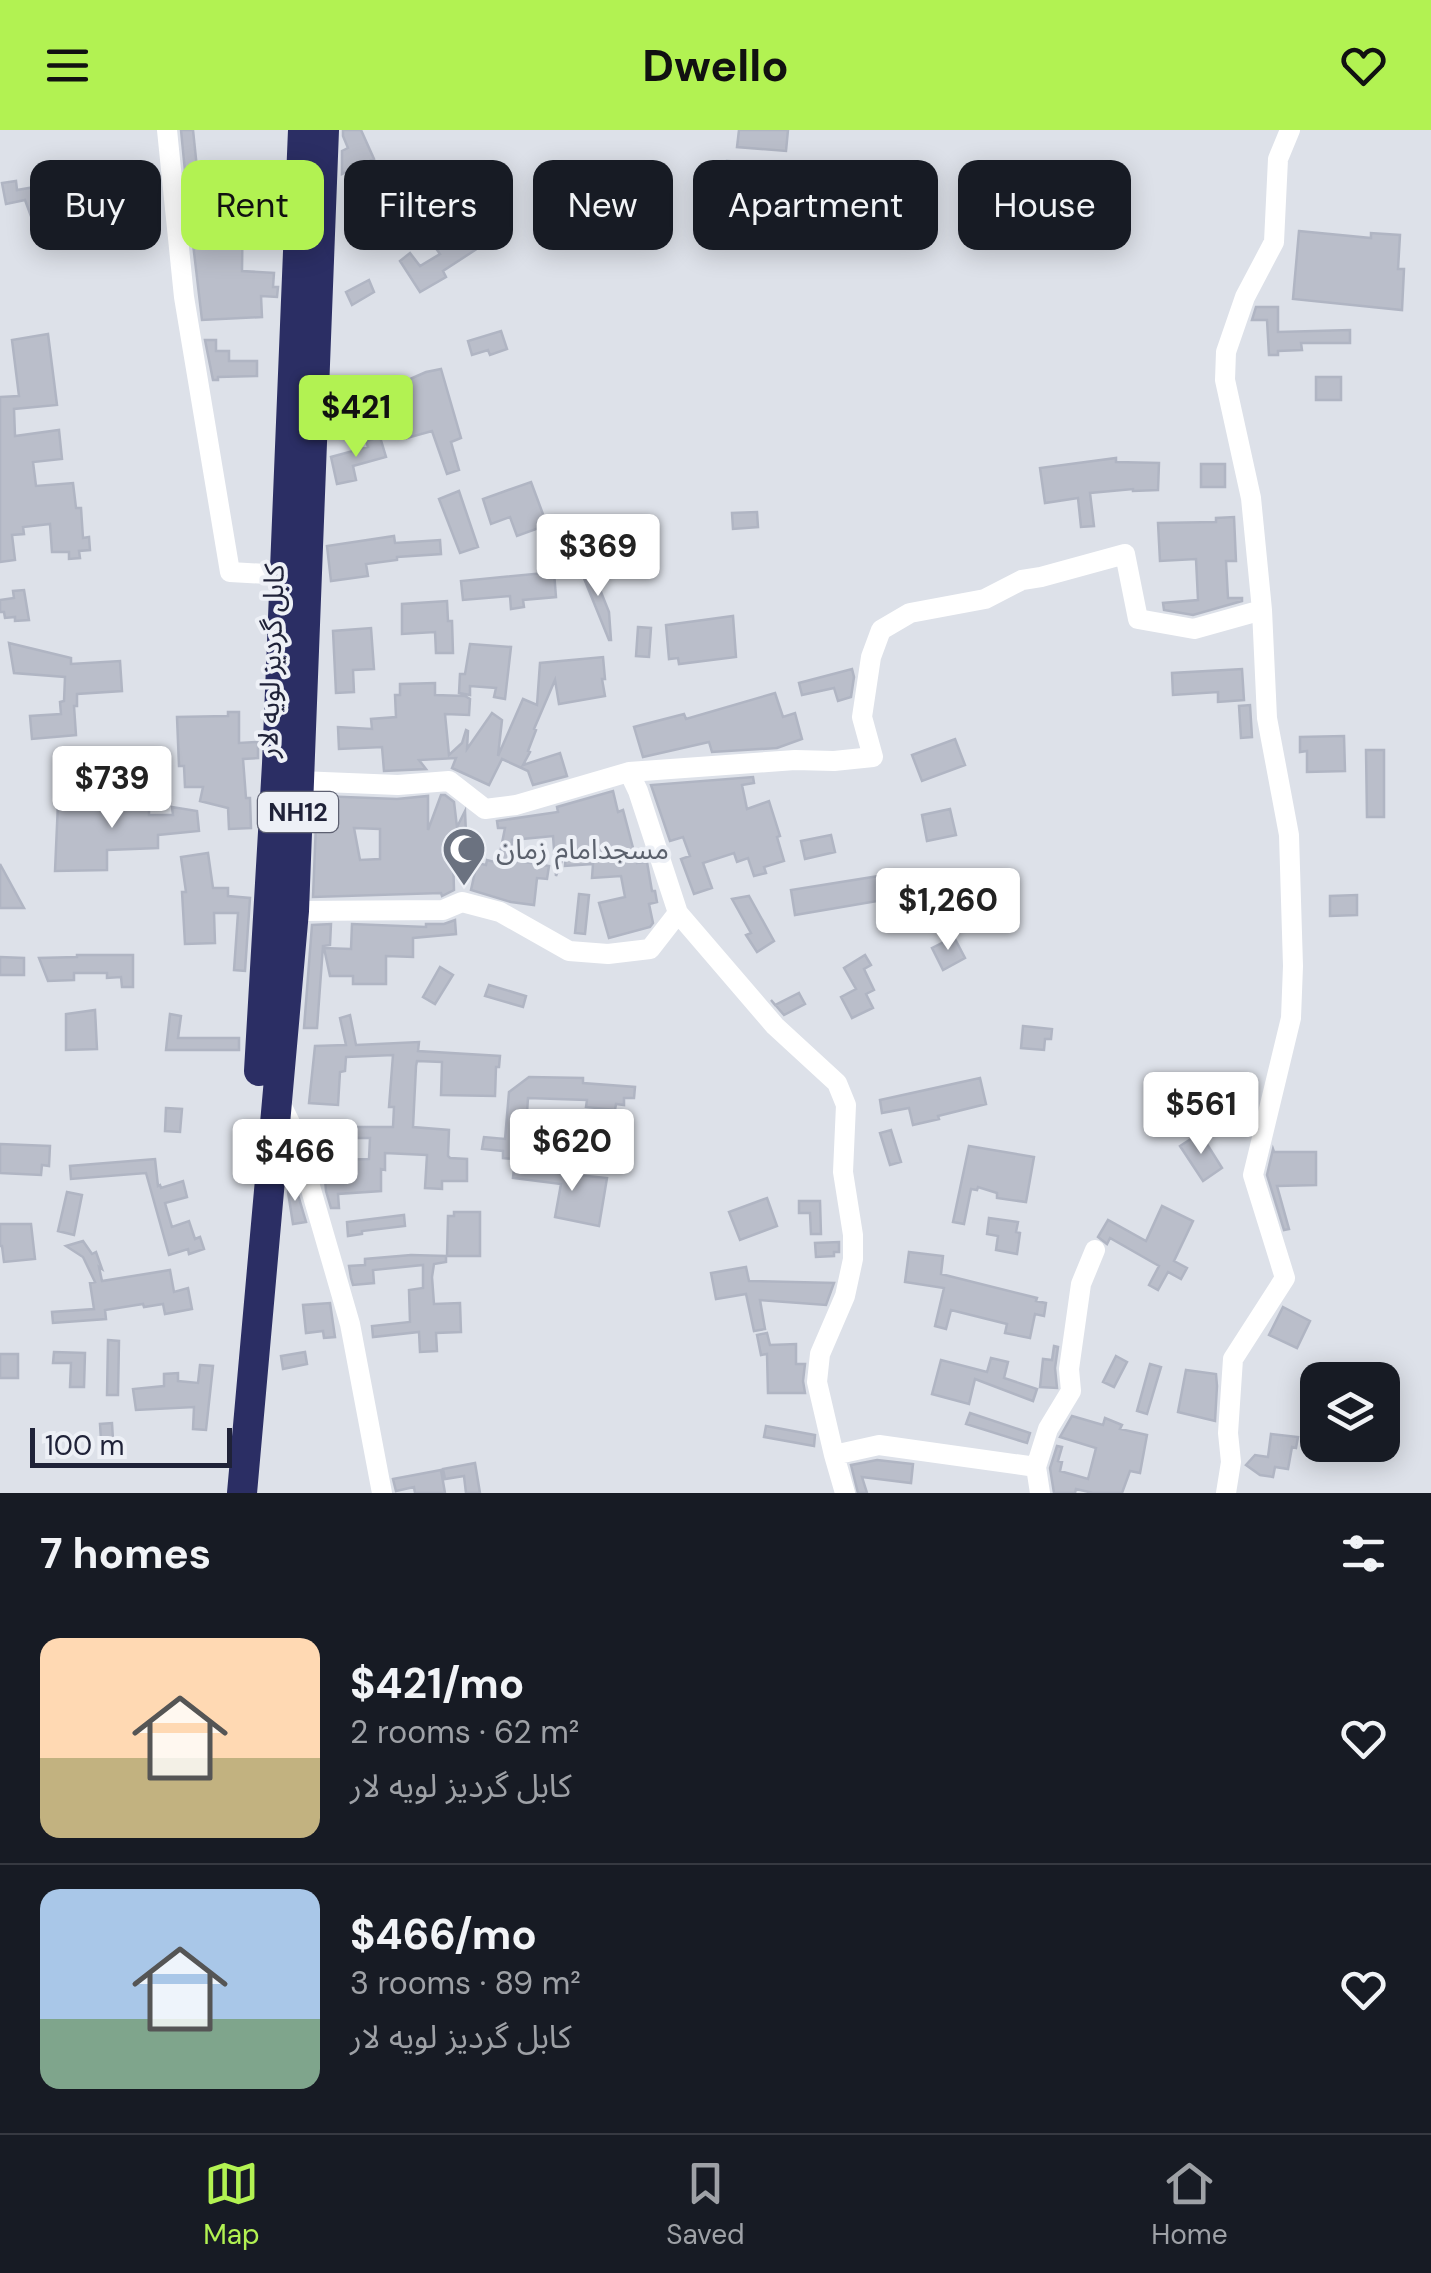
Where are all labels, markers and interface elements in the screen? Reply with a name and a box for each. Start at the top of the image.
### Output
text: Dwello [642,36,789,95]
icon: menu [40,38,95,93]
icon: heart [1336,38,1391,93]
chip: Buy [30,160,161,250]
chip: Rent [181,160,324,250]
chip: Filters [344,160,513,250]
chip: New [533,160,673,250]
chip: Apartment [693,160,938,250]
chip: House [958,160,1131,250]
pin: $421 [297,375,415,460]
text: $421 [321,386,391,428]
pin: $369 [539,514,657,599]
text: $369 [559,525,637,567]
street label: کابل گردیز لویه لار [249,563,293,759]
pin: $739 [53,746,171,831]
text: $739 [74,757,150,799]
road number: NH12 [258,792,338,832]
mosque icon: مسجدامام زمان [441,826,487,887]
place label: مسجدامام زمان [496,831,669,870]
pin: $1,260 [867,868,1029,953]
text: $1,260 [898,879,998,921]
pin: $561 [1142,1072,1260,1157]
text: $561 [1165,1083,1237,1125]
pin: $620 [513,1109,631,1194]
pin: $466 [236,1119,354,1204]
text: $620 [532,1120,612,1162]
text: $466 [255,1130,335,1172]
map controls [1300,1362,1400,1462]
button: layers [1300,1362,1400,1462]
scale bar [30,1423,232,1468]
text: 100 m [45,1427,124,1464]
text: 7 homes [40,1526,211,1581]
icon: filters [1336,1526,1391,1581]
text: $421/mo [350,1656,524,1711]
icon: home [120,1678,240,1798]
text: 2 rooms · 62 m² [350,1711,579,1753]
icon: heart [1336,1711,1391,1766]
text: کابل گردیز لویه لار [350,1765,571,1807]
text: $466/mo [350,1907,537,1962]
icon: home [120,1929,240,2049]
text: 3 rooms · 89 m² [350,1962,581,2004]
icon: heart [1336,1962,1391,2017]
text: کابل گردیز لویه لار [350,2016,571,2058]
tab: Map [203,2156,260,2253]
tab: Saved [666,2156,745,2253]
tab: Home [1151,2156,1228,2253]

